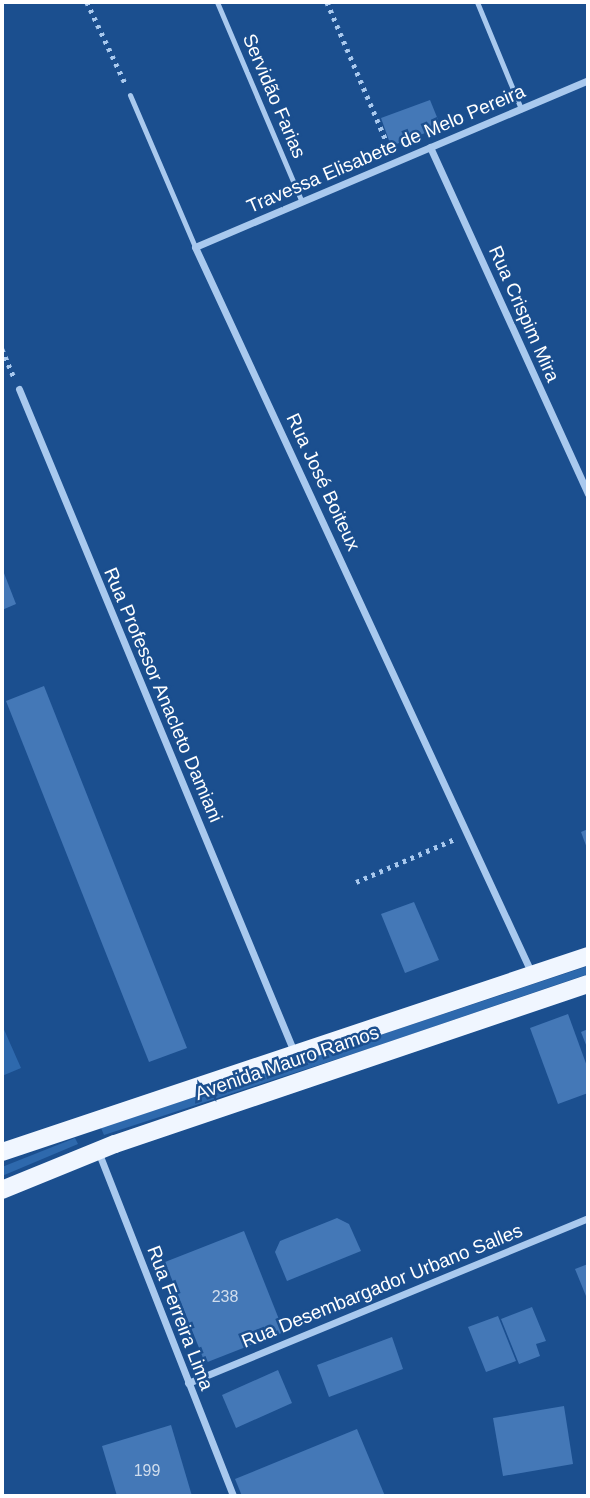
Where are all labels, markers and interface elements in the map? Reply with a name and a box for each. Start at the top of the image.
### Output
street label: Servidão Farias [238,30,310,162]
street label: Travessa Elisabete de Melo Pereira [243,80,529,218]
street label: Rua Crispim Mira [484,242,564,386]
street label: Rua José Boiteux [281,410,365,554]
street label: Rua Professor Anacleto Damiani [99,564,227,826]
street label: Avenida Mauro Ramos [192,1021,382,1105]
street label: Rua Desembargador Urbano Salles [238,1219,526,1353]
street label: Rua Ferreira Lima [142,1242,218,1394]
house number: 238 [212,1287,238,1307]
house number: 199 [134,1461,160,1481]

